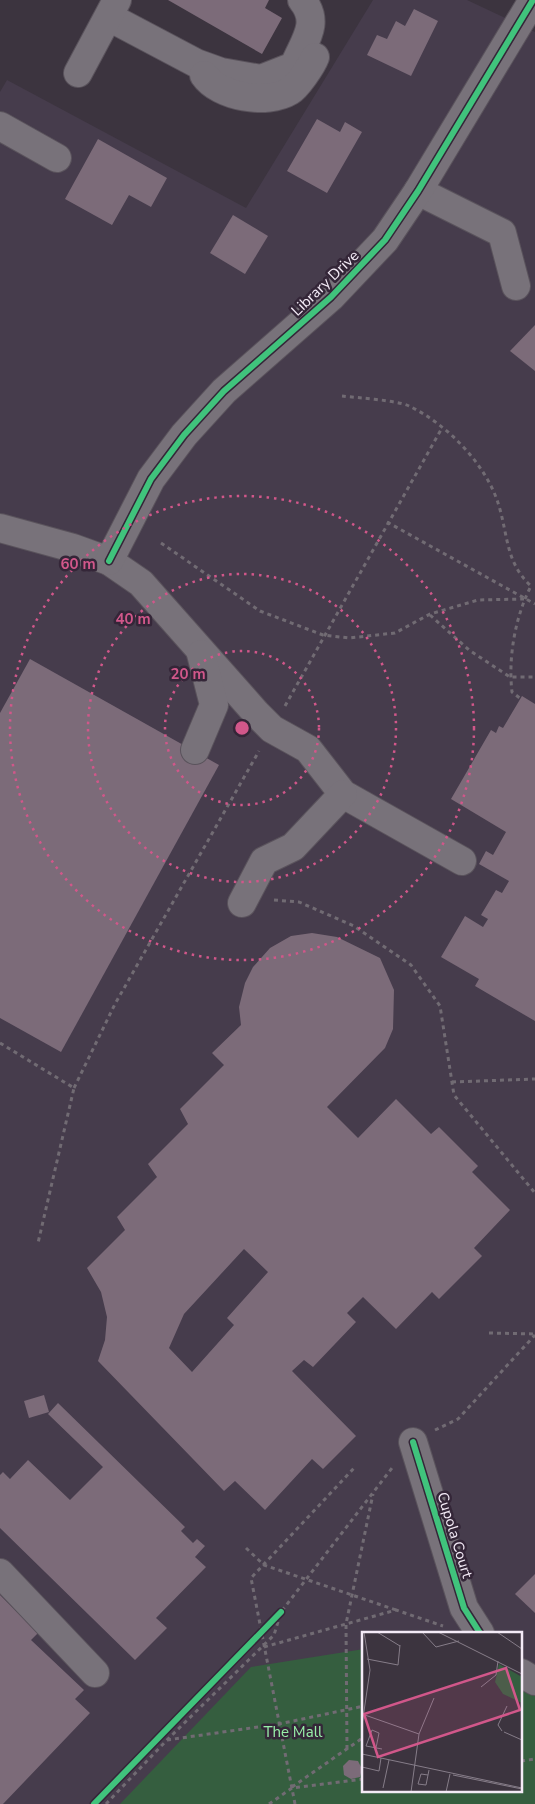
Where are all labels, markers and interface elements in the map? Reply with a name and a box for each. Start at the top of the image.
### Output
street label: Library Drive [287,246,363,320]
text: 60 m [60,554,96,574]
text: 40 m [115,609,151,629]
text: 20 m [170,664,206,684]
centre of rings [233,719,251,737]
street label: Cupola Court [432,1490,478,1581]
inset map [362,1632,522,1792]
park label: The Mall [263,1722,323,1742]

